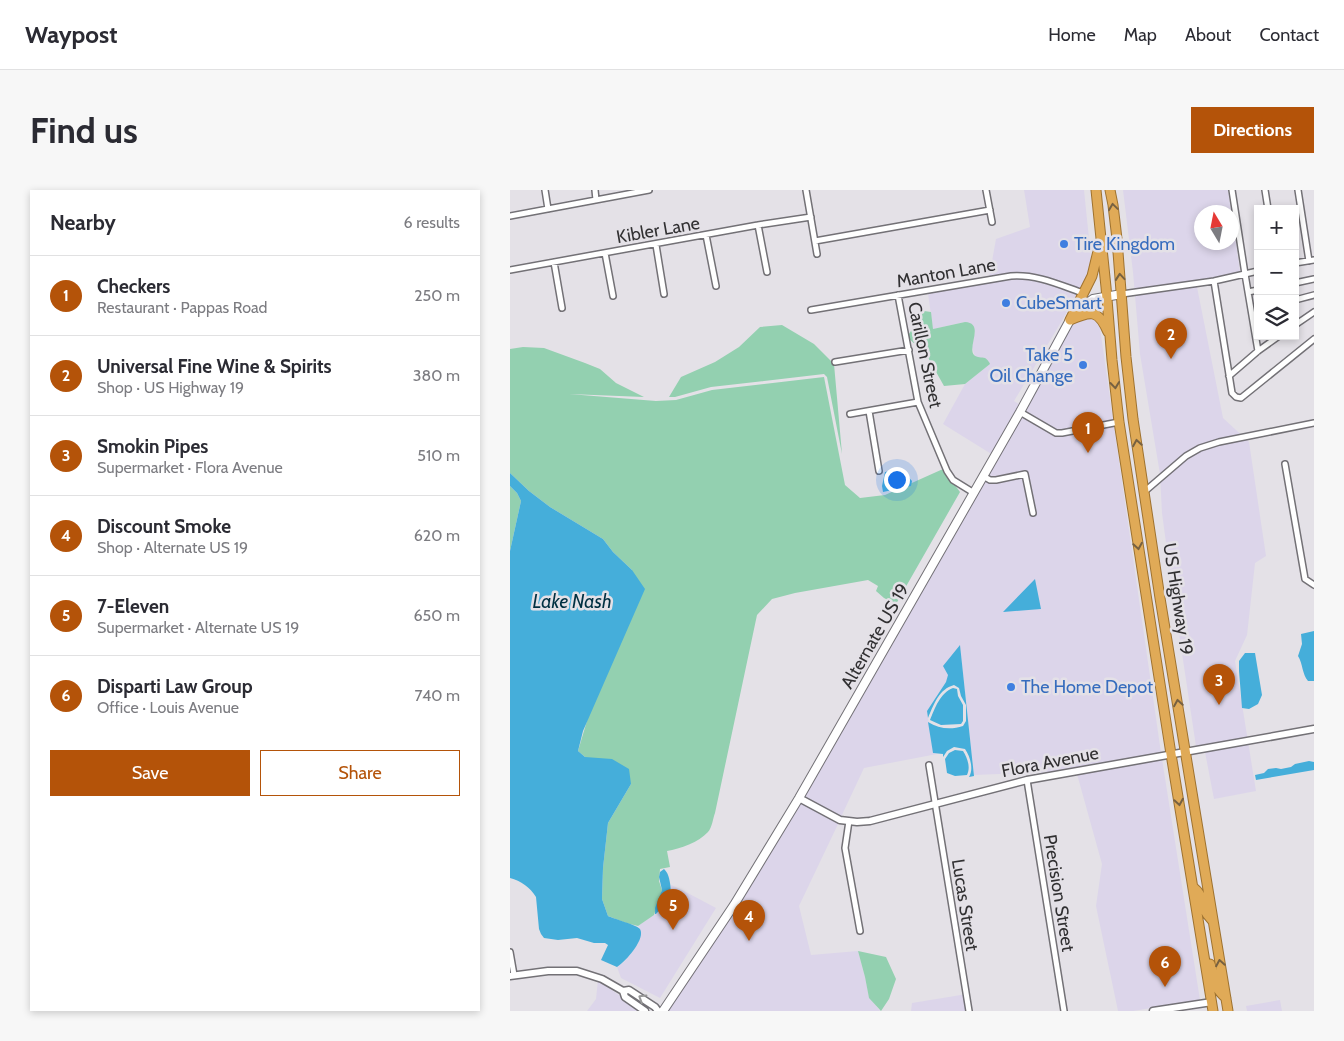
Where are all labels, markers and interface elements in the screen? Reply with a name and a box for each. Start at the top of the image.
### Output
text: Waypost [25,20,117,49]
text: Home [1048,24,1096,46]
text: Map [1124,24,1157,46]
text: About [1185,24,1231,46]
text: Contact [1259,24,1319,46]
button: Directions [1191,107,1314,153]
text: Find us [30,109,138,152]
one-way arrow [1108,203,1119,211]
north arrow [1194,205,1239,250]
map controls [1254,205,1299,340]
button: + [1254,205,1299,250]
text: Nearby [50,210,116,235]
street label: Kibler Lane [614,212,702,248]
text: 6 results [404,213,460,232]
place label: Tire Kingdom [1074,233,1175,255]
marker: Tire Kingdom [1058,238,1070,250]
button: − [1254,250,1299,295]
street label: Manton Lane [895,253,997,293]
one-way arrow [1115,272,1126,280]
text: Checkers [97,275,170,298]
text: 1 [63,286,69,305]
text: 250 m [414,286,460,305]
place label: CubeSmart [1016,292,1102,314]
button: layers [1254,295,1299,340]
marker: CubeSmart [1000,297,1012,309]
text: Restaurant · Pappas Road [97,298,268,317]
street label: Carillon Street [903,300,947,410]
pin: 2 [1155,318,1187,359]
place label: Take 5 Oil Change [989,344,1073,387]
text: Universal Fine Wine & Spirits [97,355,332,378]
marker: Take 5 Oil Change [1077,359,1089,371]
text: 2 [62,366,70,385]
text: 380 m [413,366,460,385]
text: Shop · US Highway 19 [97,378,244,397]
one-way arrow [1109,381,1120,389]
pin: 1 [1072,412,1104,453]
text: Smokin Pipes [97,435,208,458]
one-way arrow [1132,439,1143,447]
text: 3 [62,446,70,465]
text: 510 m [417,446,460,465]
text: Supermarket · Flora Avenue [97,458,283,477]
your location [884,467,910,493]
text: Discount Smoke [97,515,231,538]
text: 4 [61,526,71,545]
text: 620 m [414,526,460,545]
text: Shop · Alternate US 19 [97,538,248,557]
street label: US Highway 19 [1158,541,1198,657]
one-way arrow [1132,542,1143,550]
street label: Alternate US 19 [836,580,914,692]
water label: Lake Nash [532,590,612,613]
text: 7-Eleven [97,595,169,618]
text: 5 [62,606,70,625]
text: 650 m [413,606,460,625]
text: Supermarket · Alternate US 19 [97,618,299,637]
pin: 3 [1203,664,1235,705]
text: Disparti Law Group [97,675,253,698]
place label: The Home Depot [1021,676,1153,698]
marker: The Home Depot [1005,681,1017,693]
text: 6 [62,686,71,705]
text: 740 m [414,686,460,705]
text: Office · Louis Avenue [97,698,239,717]
one-way arrow [1173,699,1183,708]
street label: Flora Avenue [999,742,1101,782]
button: Save [50,750,250,796]
button: Share [260,750,460,796]
one-way arrow [1173,798,1183,806]
street label: Precision Street [1039,833,1079,953]
street label: Lucas Street [947,857,983,953]
pin: 5 [657,889,689,930]
pin: 4 [733,900,765,941]
pin: 6 [1149,946,1181,987]
one-way arrow [1216,959,1226,967]
one-way arrow [638,995,647,1004]

